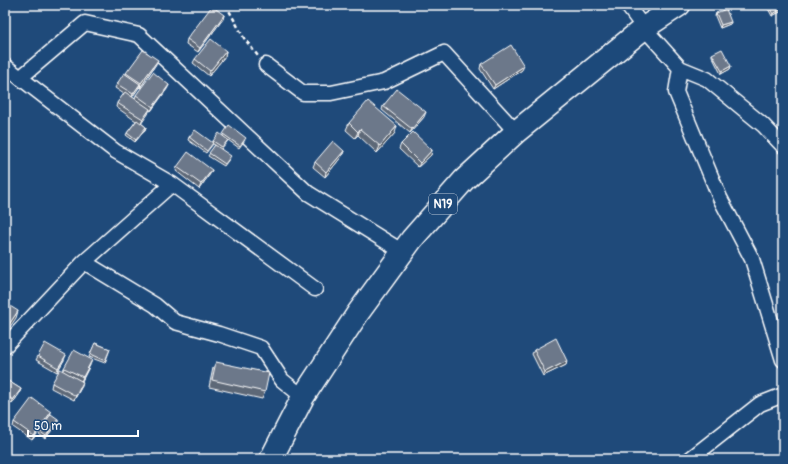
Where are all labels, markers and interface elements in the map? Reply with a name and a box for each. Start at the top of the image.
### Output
road number: N19 [429,194,457,214]
scale bar [28,412,138,438]
text: 50 m [34,419,62,434]

